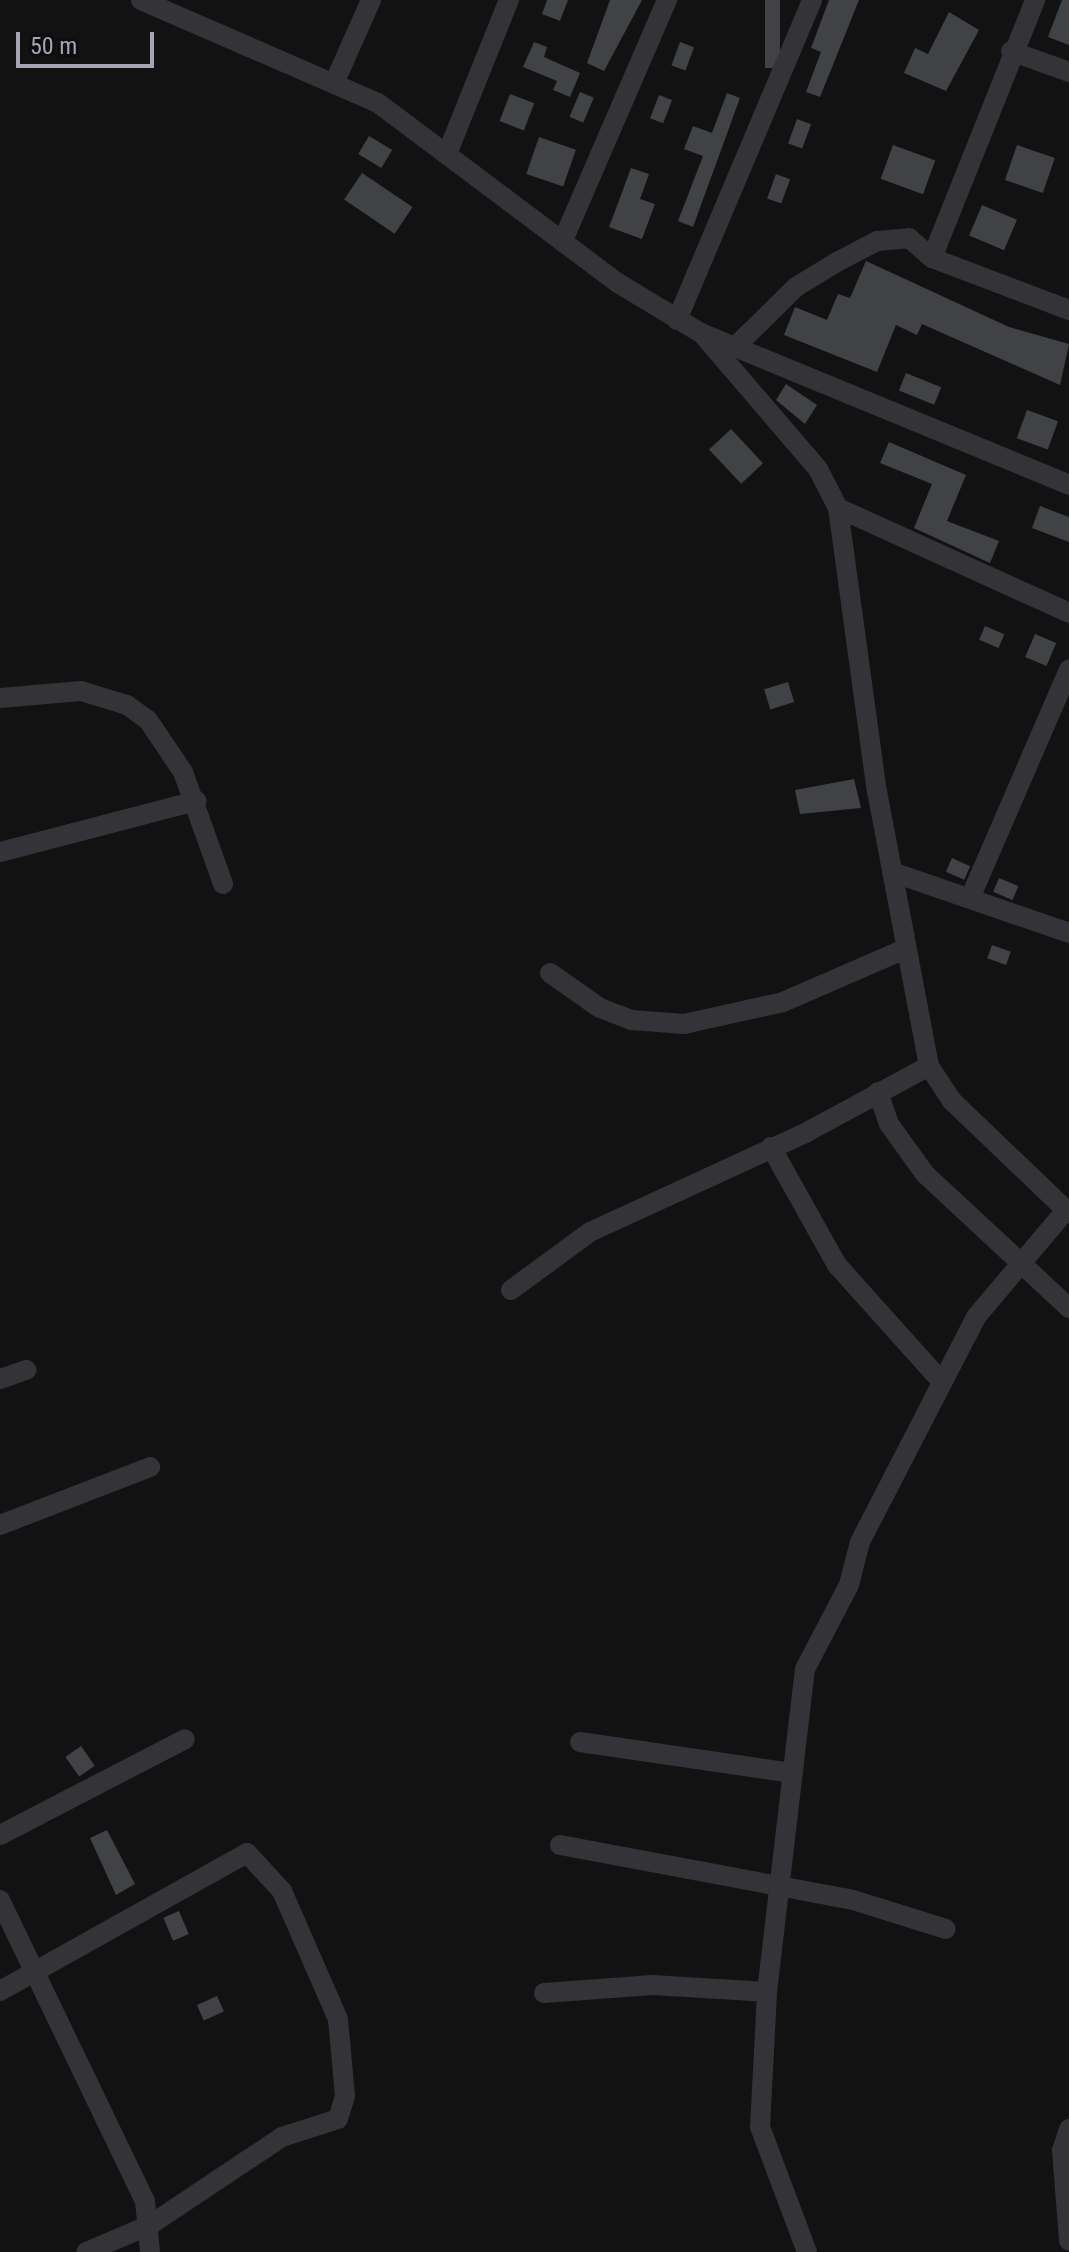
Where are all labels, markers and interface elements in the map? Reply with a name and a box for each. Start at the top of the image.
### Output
scale bar [20,16,158,66]
text: 50 m [30,32,77,60]

